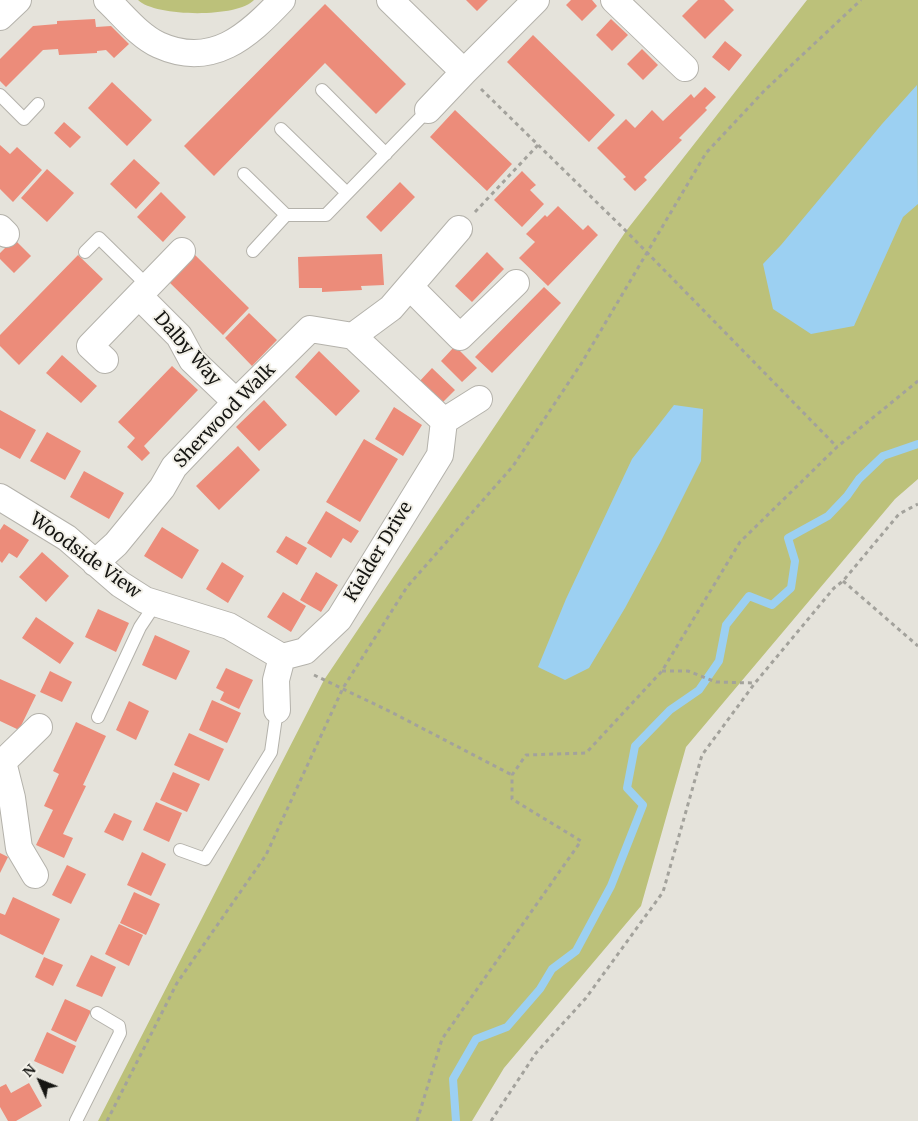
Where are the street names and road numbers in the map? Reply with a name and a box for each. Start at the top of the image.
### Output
street label: Dalby Way [149,308,225,390]
street label: Sherwood Walk [170,359,280,473]
street label: Kielder Drive [341,498,417,606]
street label: Woodside View [25,509,145,603]

